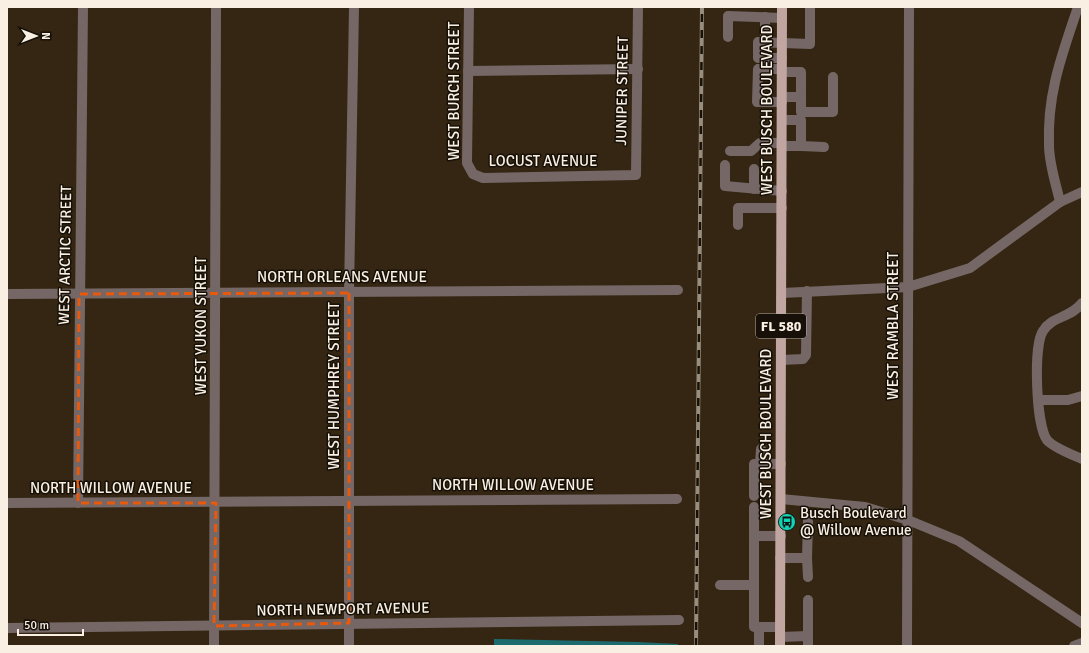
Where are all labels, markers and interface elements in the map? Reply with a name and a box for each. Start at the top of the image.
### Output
north arrow [16,16,56,56]
street label: WEST BURCH STREET [445,21,463,160]
street label: WEST BUSCH BOULEVARD [758,25,776,195]
text: N [39,32,52,40]
street label: JUNIPER STREET [612,36,632,146]
street label: LOCUST AVENUE [488,152,598,170]
street label: WEST ARCTIC STREET [55,184,75,325]
street label: WEST RAMBLA STREET [884,251,902,400]
street label: WEST YUKON STREET [192,256,210,395]
street label: NORTH ORLEANS AVENUE [257,268,427,286]
street label: WEST HUMPHREY STREET [325,302,343,470]
road number: FL 580 [756,314,806,338]
street label: WEST BUSCH BOULEVARD [757,349,775,519]
street label: NORTH WILLOW AVENUE [432,476,594,494]
street label: NORTH WILLOW AVENUE [30,479,192,497]
place label: Busch Boulevard @ Willow Avenue [800,504,912,539]
bus stop icon: Busch Boulevard @ Willow Avenue [777,512,797,532]
street label: NORTH NEWPORT AVENUE [256,598,430,620]
scale bar [18,611,83,637]
text: 50 m [24,618,49,633]

